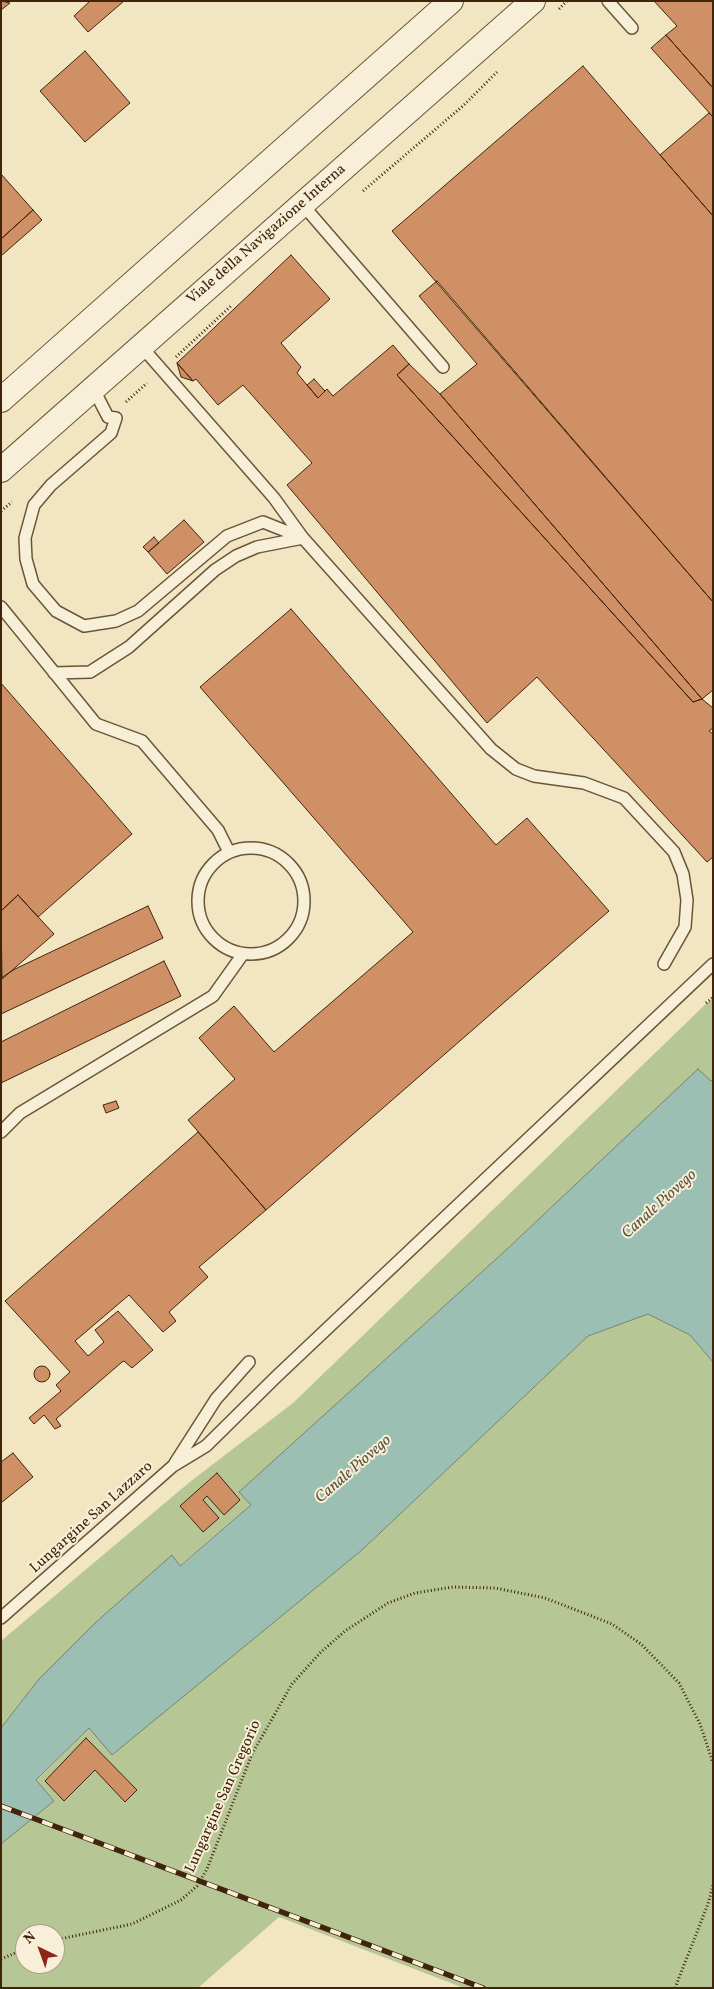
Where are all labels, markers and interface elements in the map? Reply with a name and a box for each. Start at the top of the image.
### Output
street label: Viale della Navigazione Interna [184,161,350,309]
water label: Canale Piovego [619,1166,701,1244]
water label: Canale Piovego [312,1432,396,1508]
street label: Lungargine San Lazzaro [27,1458,157,1578]
street label: Lungargine San Gregorio [182,1718,266,1876]
north arrow [15,1924,65,1974]
text: N [20,1928,40,1949]

